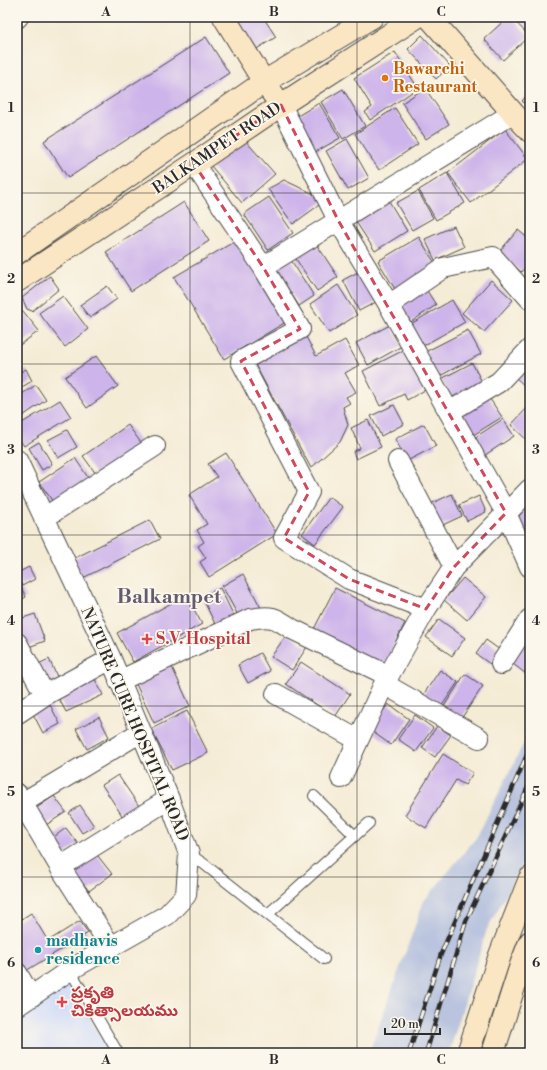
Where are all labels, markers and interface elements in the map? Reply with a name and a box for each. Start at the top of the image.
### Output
text: A [100,4,111,20]
text: B [269,4,279,20]
text: C [436,4,446,20]
place label: Bawarchi Restaurant [393,59,477,97]
marker: Bawarchi Restaurant [380,73,390,83]
street label: BALKAMPET ROAD [148,98,285,199]
text: 1 [8,100,15,116]
text: 1 [533,100,540,116]
text: 2 [7,271,15,287]
text: 2 [532,271,540,287]
text: 3 [7,442,15,458]
text: 3 [532,442,540,458]
district label: Balkampet [117,585,222,610]
street label: NATURE CURE HOSPITAL ROAD [76,604,194,844]
text: 4 [7,613,16,629]
text: 4 [532,613,541,629]
place label: S.V. Hospital [156,629,251,649]
marker: S.V. Hospital [141,633,153,645]
text: 5 [7,784,15,800]
text: 5 [532,784,540,800]
place label: madhavis residence [46,931,120,969]
marker: madhavis residence [33,945,43,955]
text: 6 [7,955,15,971]
text: 6 [532,955,540,971]
place label: ప్రకృతి చికిత్సాలయము [70,983,179,1022]
marker: ప్రకృతి చికిత్సాలయము [56,996,68,1008]
scale bar [385,1010,440,1036]
text: 20 m [391,1017,419,1032]
text: A [100,1052,111,1068]
text: B [269,1052,279,1068]
text: C [436,1052,446,1068]

